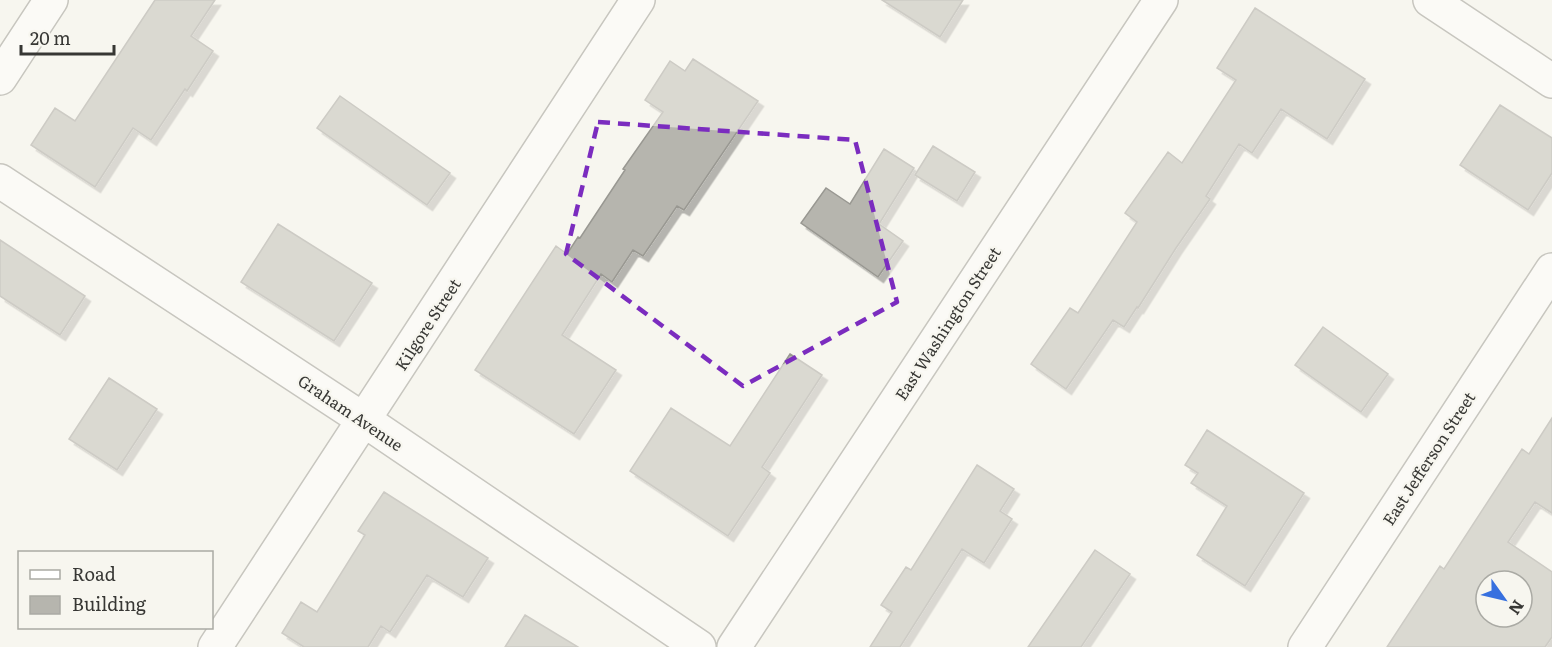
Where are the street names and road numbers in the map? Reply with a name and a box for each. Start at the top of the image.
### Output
street label: East Washington Street [888,241,1006,405]
street label: Kilgore Street [388,273,466,375]
street label: Graham Avenue [294,368,408,456]
street label: East Jefferson Street [1376,386,1481,530]

